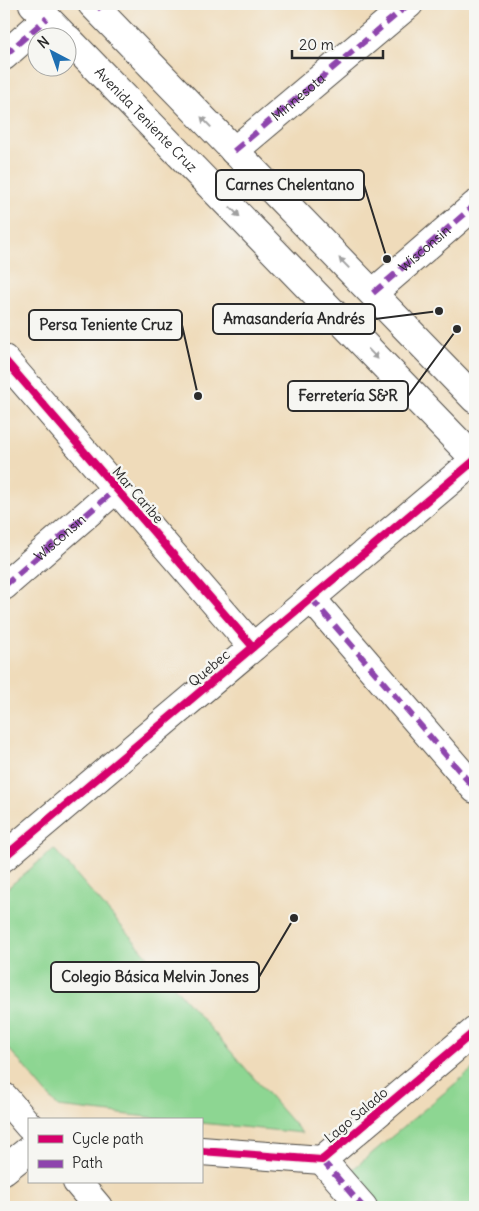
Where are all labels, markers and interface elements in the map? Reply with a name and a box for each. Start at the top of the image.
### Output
north arrow [28,28,78,78]
scale bar [292,28,383,60]
text: N [34,32,53,52]
text: 20 m [299,35,334,54]
street label: Avenida Teniente Cruz [91,63,201,176]
street label: Minnesota [268,69,329,125]
one-way arrow [200,116,212,128]
callout: Carnes Chelentano [216,170,364,200]
text: Carnes Chelentano [226,175,355,194]
one-way arrow [229,206,241,218]
street label: Wisconsin [395,221,454,276]
one-way arrow [338,257,350,269]
callout: Amasandería Andrés [213,304,375,334]
text: Amasandería Andrés [223,309,365,328]
callout: Persa Teniente Cruz [29,310,182,340]
text: Persa Teniente Cruz [39,315,173,334]
one-way arrow [367,348,379,360]
callout: Ferretería S&R [288,381,408,411]
text: Ferretería S&R [298,386,398,405]
street label: Mar Caribe [108,463,168,527]
street label: Wisconsin [30,510,90,565]
street label: Quebec [185,645,233,691]
callout: Colegio Básica Melvin Jones [51,962,259,992]
text: Colegio Básica Melvin Jones [61,967,249,987]
street label: Lago Salado [321,1083,392,1147]
legend [28,1118,202,1184]
text: Cycle path [72,1129,144,1148]
text: Path [72,1153,103,1172]

